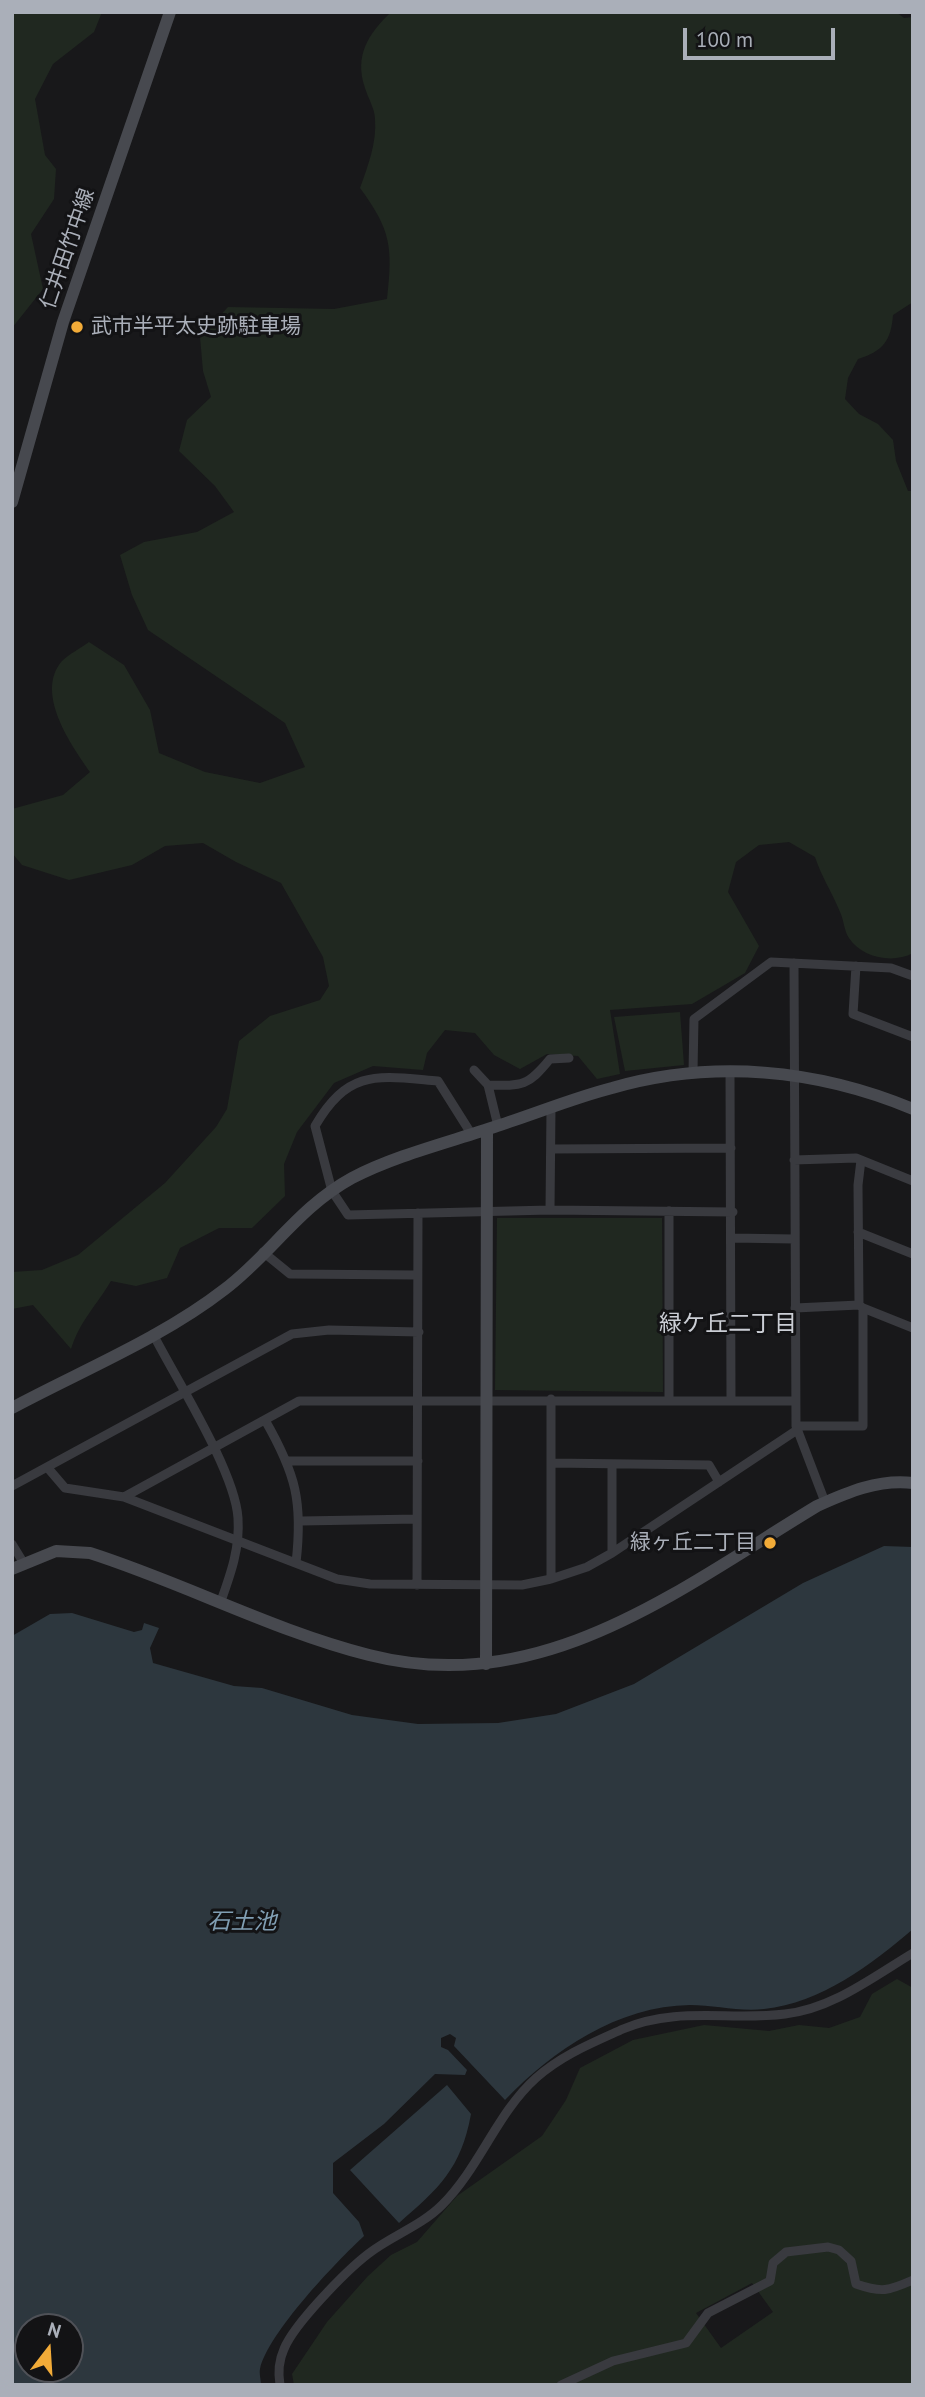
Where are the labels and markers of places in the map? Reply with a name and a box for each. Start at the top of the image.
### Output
place label: 武市半平太史跡駐車場 [91,314,301,340]
marker: 武市半平太史跡駐車場 [69,319,85,335]
place label: 緑ヶ丘二丁目 [630,1530,756,1556]
marker: 緑ヶ丘二丁目 [762,1535,778,1551]

